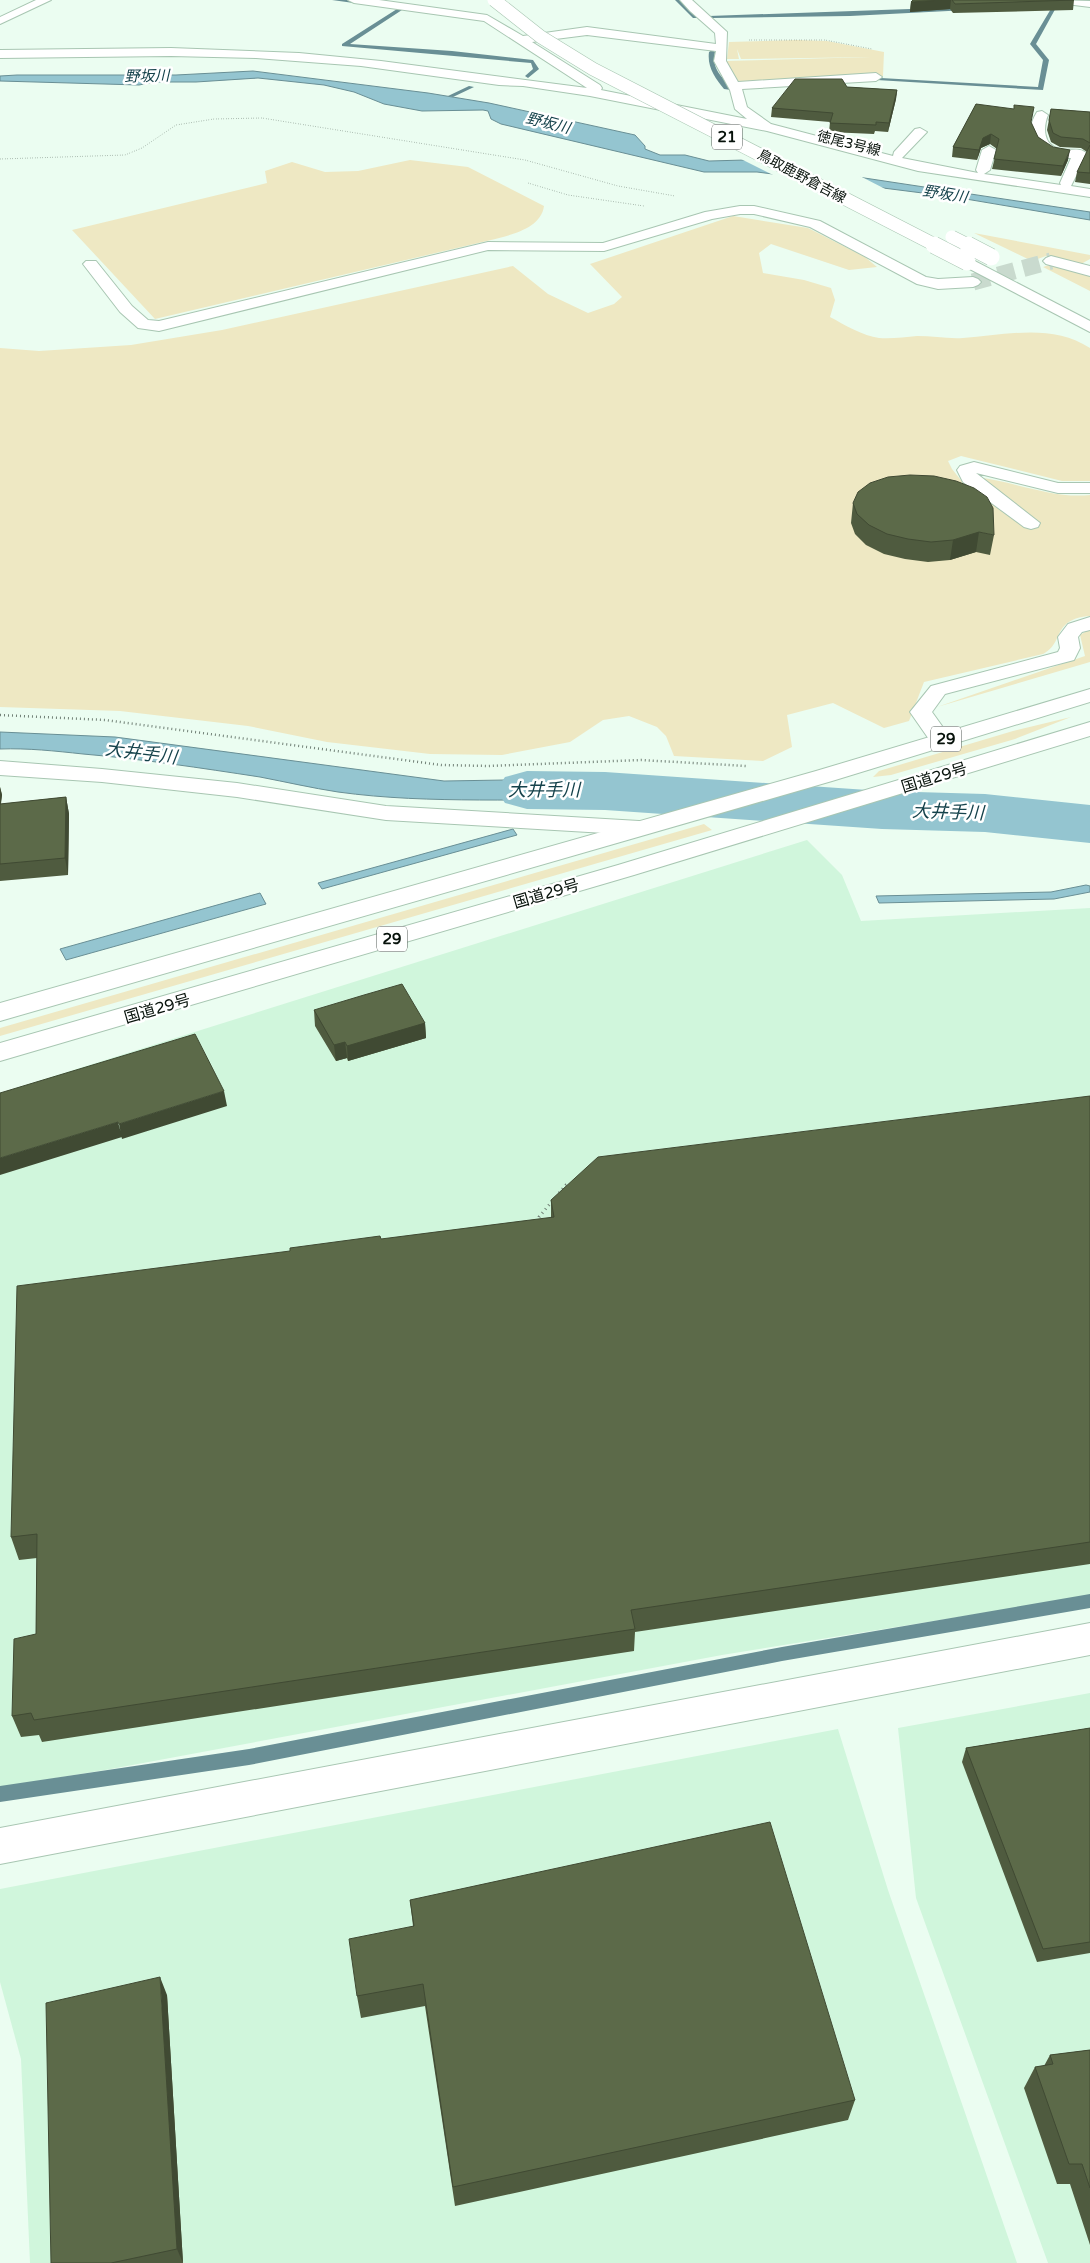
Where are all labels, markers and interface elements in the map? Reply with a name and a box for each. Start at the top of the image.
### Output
water label: 野坂川 [124,67,172,85]
water label: 野坂川 [524,109,574,138]
road number: 21 [712,124,742,150]
street label: 徳尾3号線 [815,127,882,160]
street label: 鳥取鹿野倉吉線 [755,146,849,207]
water label: 野坂川 [921,182,971,207]
road number: 29 [931,726,961,752]
water label: 大井手川 [104,738,180,769]
street label: 国道29号 [899,758,970,797]
water label: 大井手川 [508,779,582,801]
water label: 大井手川 [912,800,986,824]
street label: 国道29号 [511,875,582,913]
road number: 29 [377,926,407,952]
street label: 国道29号 [122,990,193,1028]

